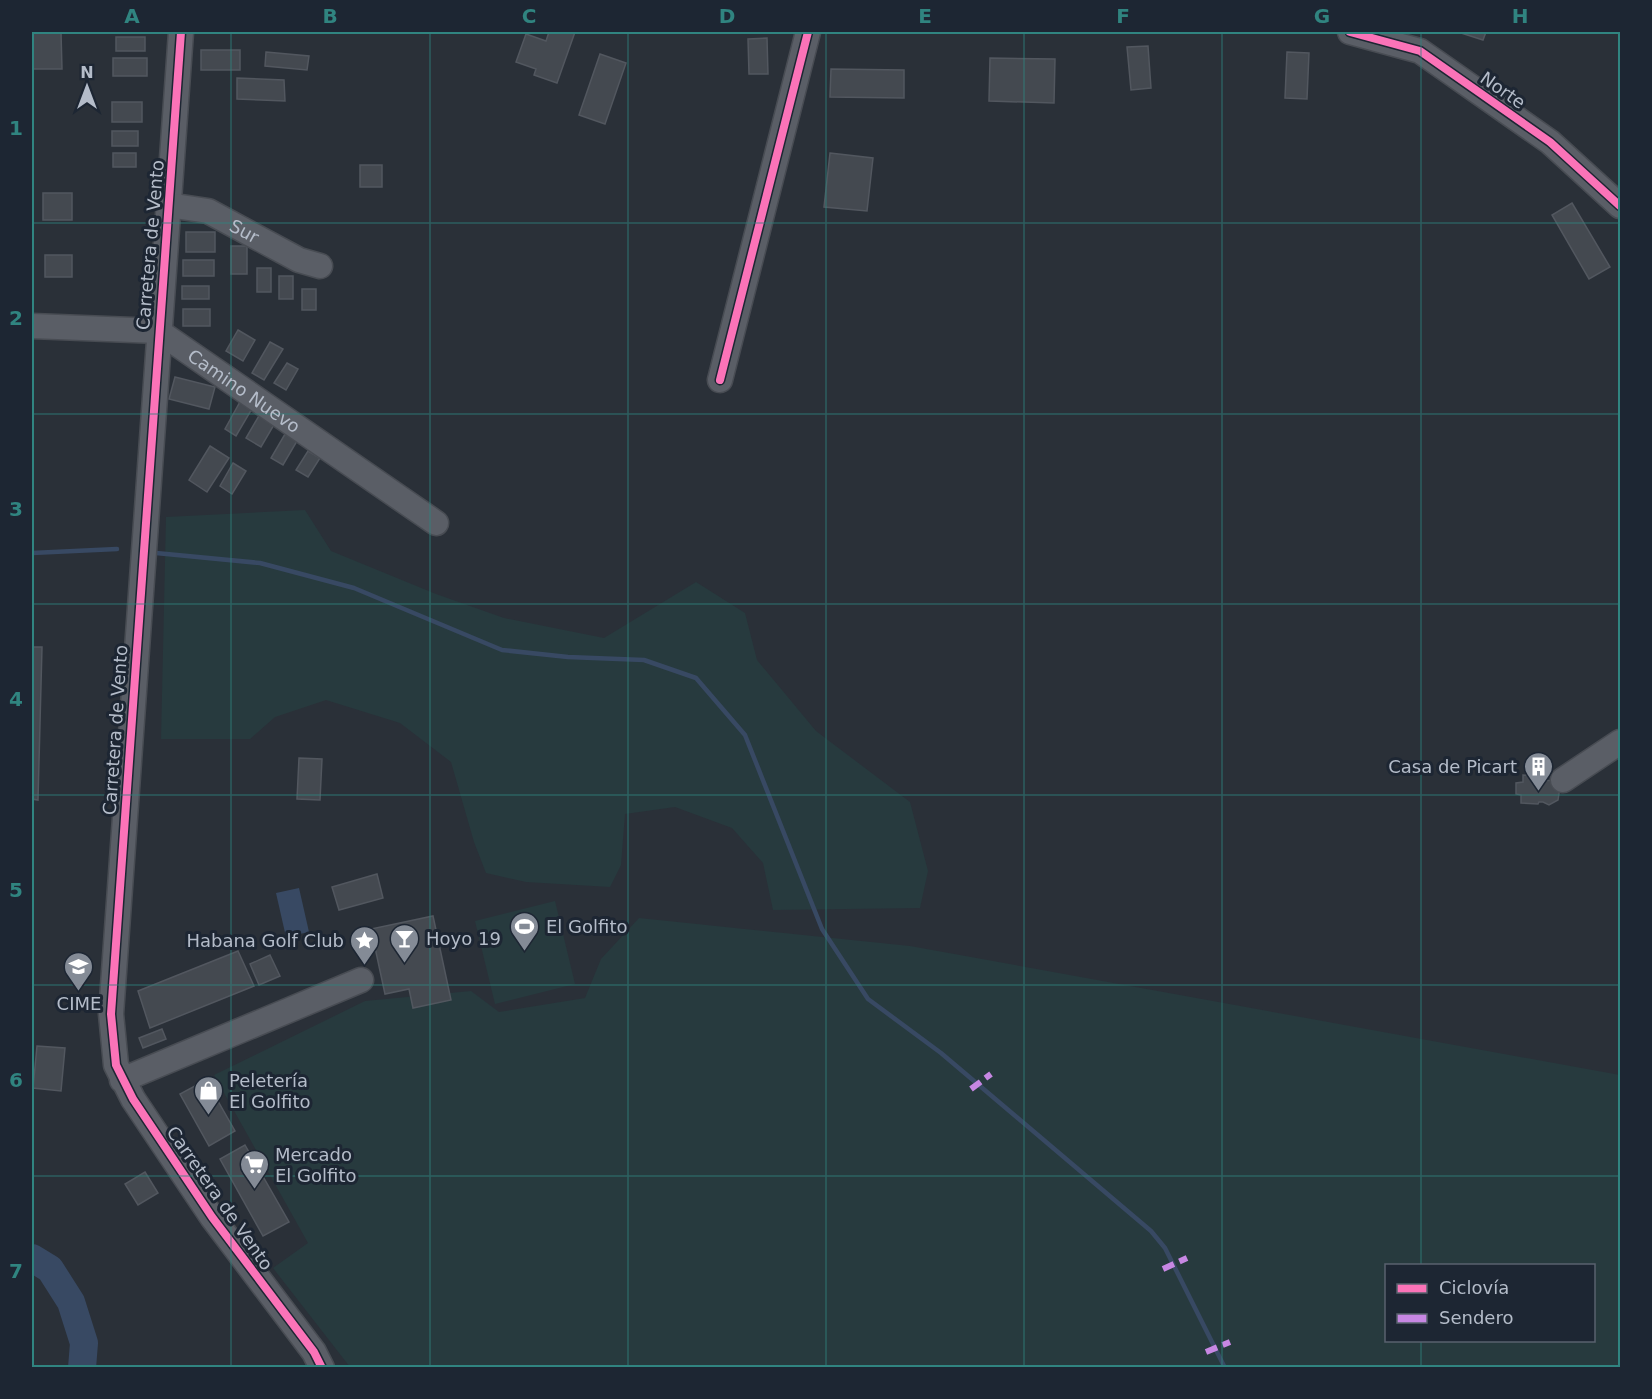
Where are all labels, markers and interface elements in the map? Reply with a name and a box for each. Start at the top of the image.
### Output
text: A [124,4,140,28]
text: B [322,4,338,28]
text: C [522,4,536,28]
text: D [719,4,735,28]
text: E [918,4,932,28]
text: F [1116,4,1130,28]
text: G [1314,4,1330,28]
text: H [1512,4,1528,28]
north arrow [57,57,117,117]
text: N [80,63,94,82]
street label: Norte [1476,67,1530,113]
text: 1 [9,116,23,140]
street label: Carretera de Vento [132,159,168,331]
street label: Sur [226,214,263,247]
text: 2 [9,306,23,330]
street label: Camino Nuevo [184,344,305,437]
text: 3 [9,497,23,521]
street label: Carretera de Vento [99,644,131,816]
text: 4 [9,687,23,711]
building icon: Casa de Picart [1522,750,1554,792]
place label: Casa de Picart [1388,756,1517,777]
text: 5 [9,878,23,902]
sports icon: El Golfito [509,910,541,952]
place label: El Golfito [546,916,627,937]
bar icon: Hoyo 19 [389,922,421,964]
place icon: Habana Golf Club [349,924,381,966]
place label: Hoyo 19 [426,928,501,949]
place label: Habana Golf Club [186,930,344,951]
school or university icon: CIME [63,950,95,992]
place label: CIME [57,993,101,1014]
text: 6 [9,1068,23,1092]
place label: Peletería El Golfito [229,1070,310,1112]
shop icon: Peletería El Golfito [192,1074,224,1116]
street label: Carretera de Vento [162,1122,278,1274]
place label: Mercado El Golfito [275,1144,356,1186]
supermarket icon: Mercado El Golfito [238,1148,270,1190]
text: 7 [9,1259,23,1283]
legend [1385,1264,1595,1342]
text: Ciclovía [1439,1277,1509,1298]
text: Sendero [1439,1307,1513,1328]

